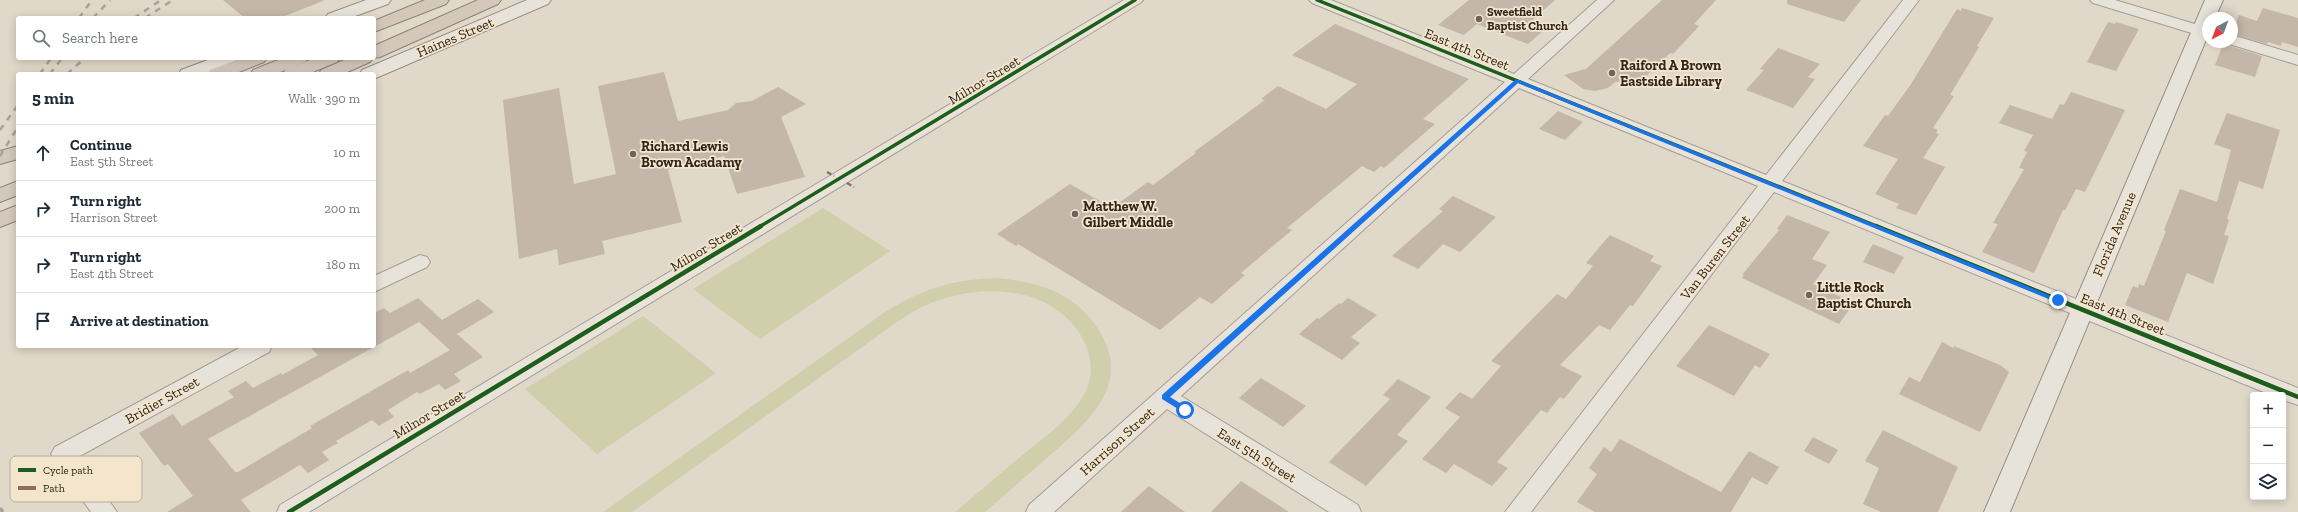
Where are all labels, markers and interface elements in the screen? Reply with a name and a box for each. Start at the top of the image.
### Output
place label: Sweetfield Baptist Church [1487,5,1568,33]
north arrow [2202,12,2238,48]
street label: Haines Street [414,13,497,61]
marker: Sweetfield Baptist Church [1474,14,1484,24]
search box [16,16,376,60]
street label: East 4th Street [1422,25,1512,75]
icon: search [30,27,52,49]
text: Search here [62,29,138,47]
street label: Milnor Street [945,52,1024,109]
place label: Raiford A Brown Eastside Library [1620,57,1722,90]
marker: Raiford A Brown Eastside Library [1607,68,1617,78]
text: 5 min [32,88,74,108]
text: Walk · 390 m [288,91,360,106]
text: Continue [70,136,132,154]
place label: Richard Lewis Brown Acadamy [641,138,742,171]
icon: ahead [32,142,54,164]
text: 10 m [333,145,360,160]
marker: Richard Lewis Brown Acadamy [628,149,638,159]
text: East 5th Street [70,154,153,169]
street label: Florida Avenue [2089,189,2140,279]
text: Turn right [70,192,141,210]
icon: right [32,198,54,220]
place label: Matthew W. Gilbert Middle [1083,198,1173,231]
text: 200 m [324,201,360,216]
marker: Matthew W. Gilbert Middle [1070,209,1080,219]
text: Harrison Street [70,210,158,225]
street label: Van Buren Street [1676,211,1754,304]
street label: Milnor Street [667,219,746,276]
text: Turn right [70,248,141,266]
icon: right [32,254,54,276]
text: 180 m [326,257,360,272]
text: East 4th Street [70,266,154,281]
place label: Little Rock Baptist Church [1817,279,1911,312]
marker: Little Rock Baptist Church [1804,290,1814,300]
street label: East 4th Street [2078,290,2168,340]
route end [2049,291,2067,309]
icon: arrive [32,310,54,332]
text: Arrive at destination [70,312,209,330]
street label: Bridier Street [122,373,203,428]
street label: Milnor Street [390,386,469,443]
map controls [2250,392,2286,500]
button: + [2250,392,2286,428]
route start [1176,401,1194,419]
street label: Harrison Street [1077,403,1159,479]
street label: East 5th Street [1214,424,1300,487]
button: − [2250,428,2286,464]
legend [10,456,142,502]
text: Cycle path [43,464,94,477]
button: layers [2250,464,2286,500]
text: Path [43,482,66,495]

